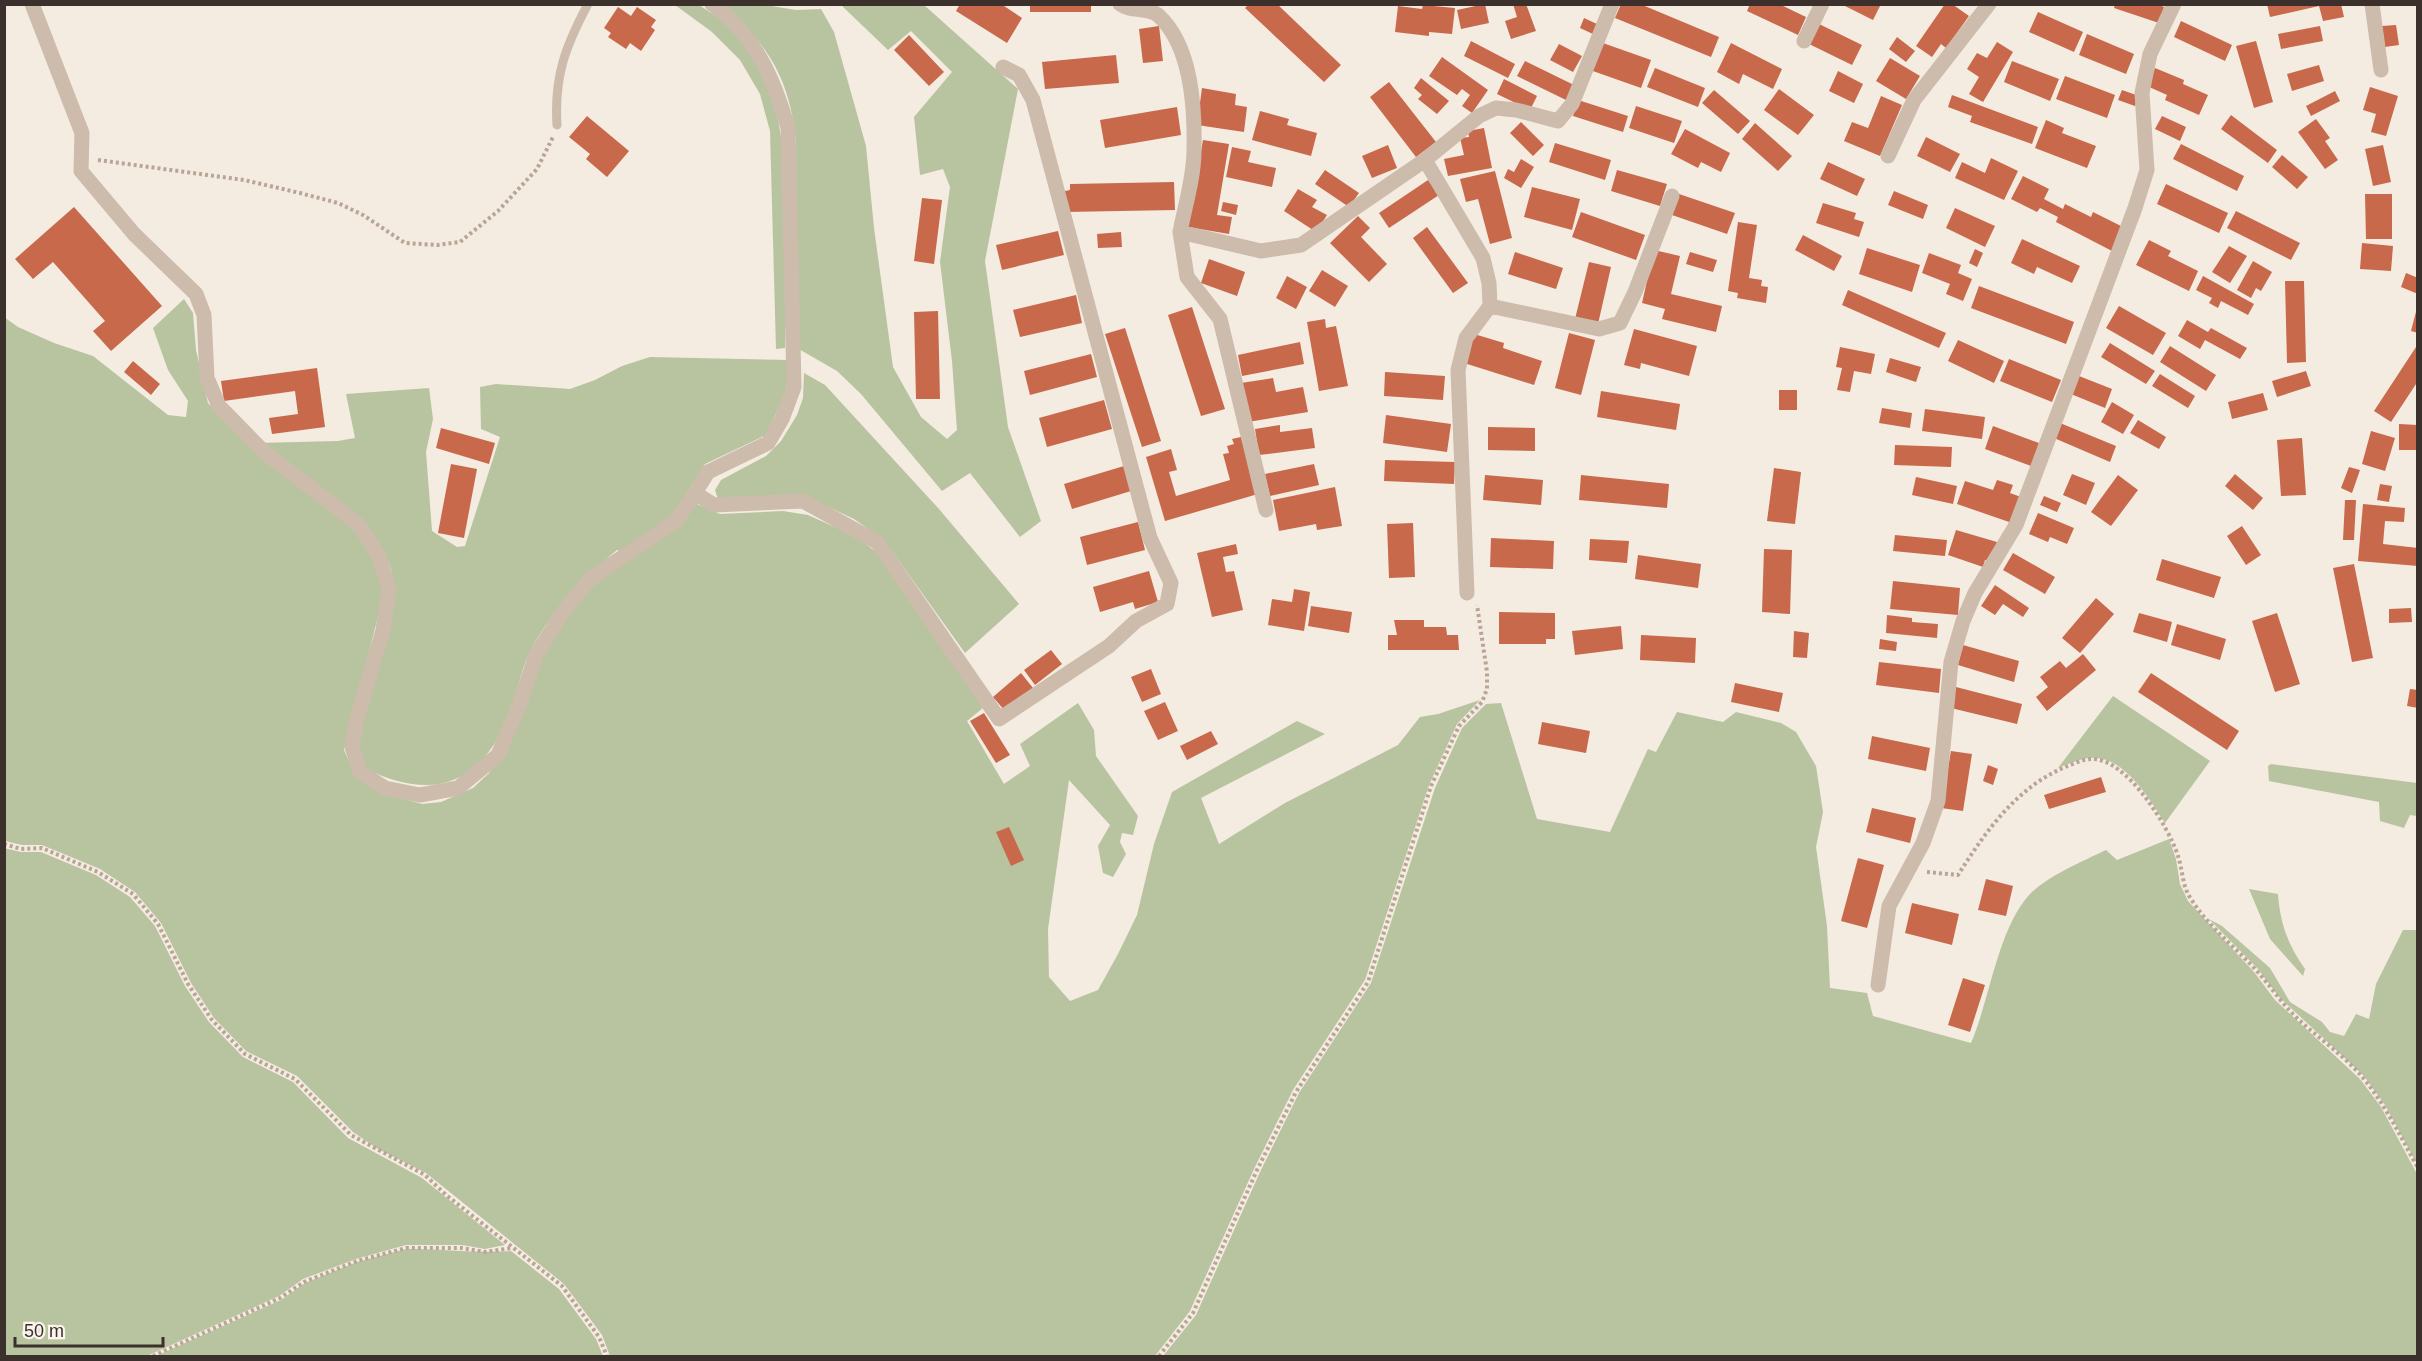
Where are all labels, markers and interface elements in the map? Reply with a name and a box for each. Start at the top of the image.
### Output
scale bar [15,1310,164,1348]
text: 50 m [24,1321,64,1341]

